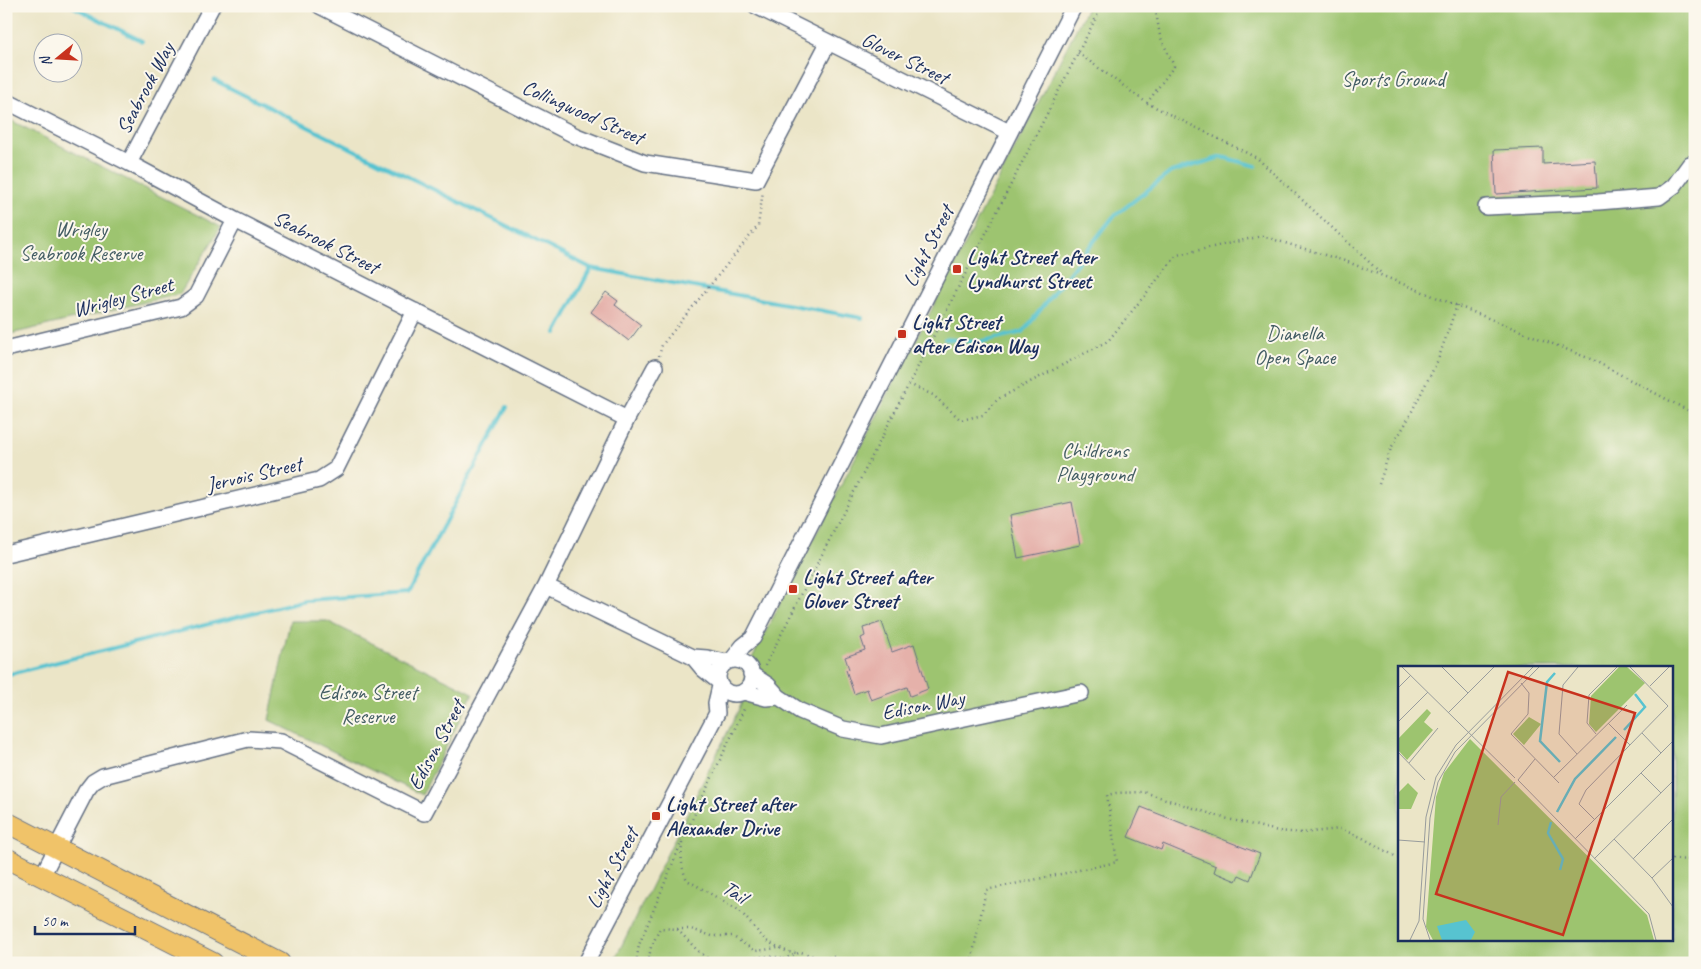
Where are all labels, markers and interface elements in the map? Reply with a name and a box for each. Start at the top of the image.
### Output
street label: Glover Street [857,26,955,92]
north arrow [32,32,82,82]
street label: Seabrook Way [110,36,181,138]
text: N [36,53,56,69]
park label: Sports Ground [1342,66,1448,92]
street label: Collingwood Street [518,74,650,152]
street label: Light Street [897,198,961,291]
street label: Seabrook Street [269,204,386,281]
park label: Wrigley Seabrook Reserve [20,216,144,266]
place label: Light Street after Lyndhurst Street [967,244,1099,294]
marker: Light Street after Lyndhurst Street [951,263,963,275]
street label: Wrigley Street [70,271,178,323]
place label: Light Street after Edison Way [912,309,1039,360]
park label: Dianella Open Space [1255,320,1337,370]
marker: Light Street after Edison Way [896,328,908,340]
park label: Childrens Playground [1056,437,1137,487]
street label: Jervois Street [203,450,307,498]
place label: Light Street after Glover Street [803,564,935,614]
marker: Light Street after Glover Street [787,583,799,595]
inset map [1398,666,1674,942]
park label: Edison Street Reserve [319,679,420,729]
street label: Edison Way [880,684,968,726]
street label: Edison Street [401,693,472,794]
place label: Light Street after Alexander Drive [666,791,798,841]
marker: Light Street after Alexander Drive [650,810,662,822]
street label: Light Street [580,821,645,913]
street label: Tail [718,874,755,911]
scale bar [35,904,135,936]
text: 50 m [42,912,69,931]

